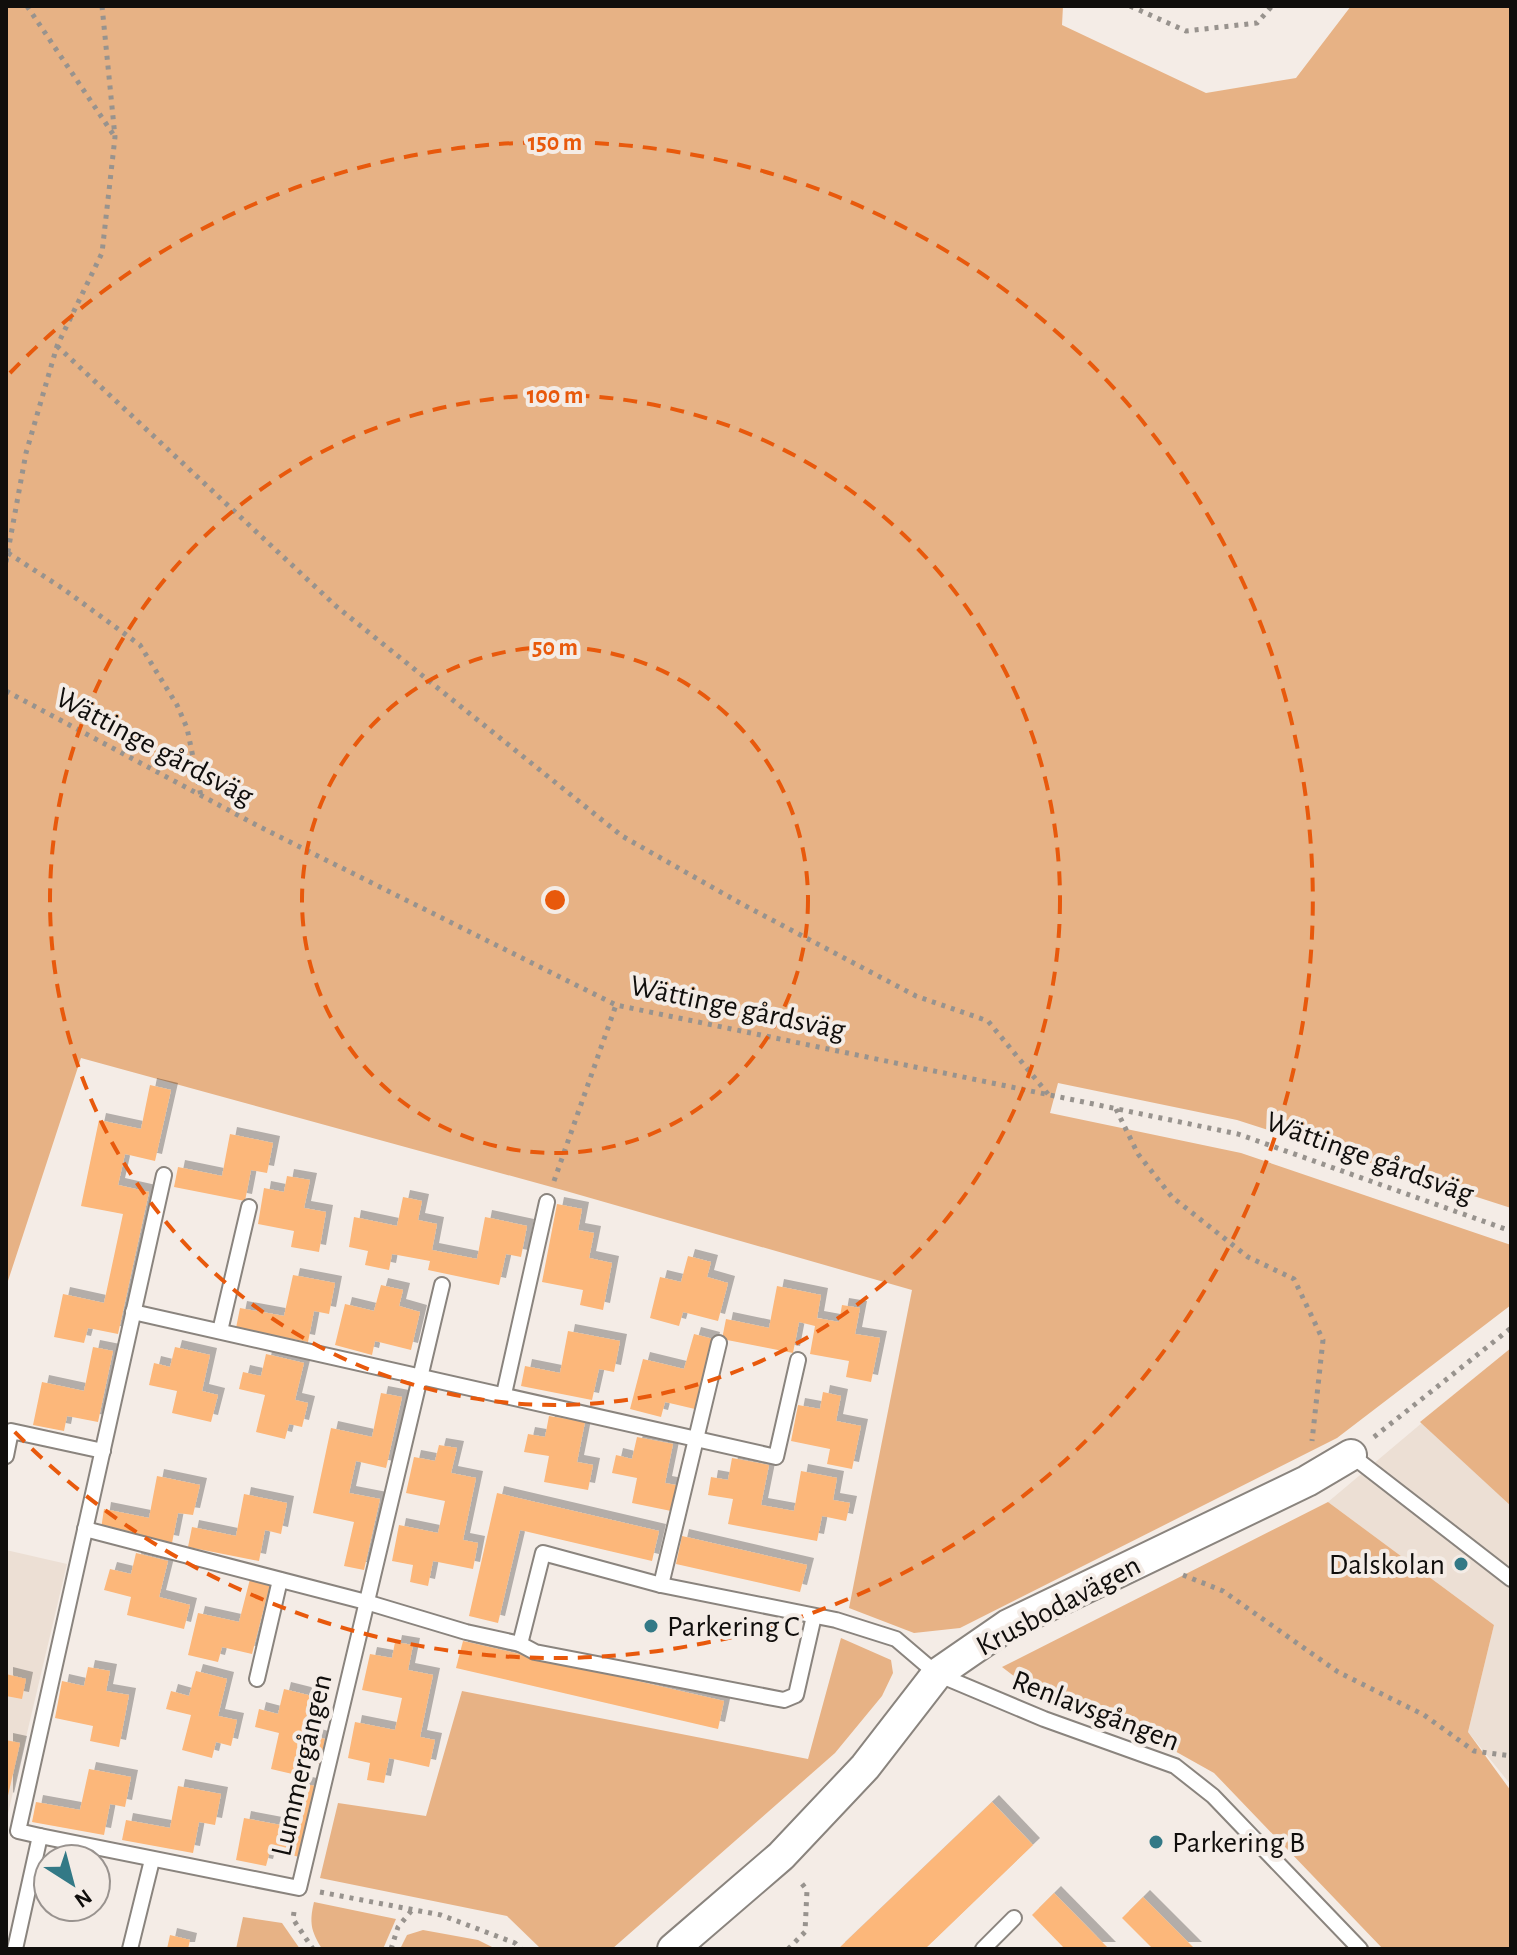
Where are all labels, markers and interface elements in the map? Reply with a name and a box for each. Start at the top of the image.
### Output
text: 150 m [528,131,582,155]
text: 100 m [527,384,583,408]
text: 50 m [532,636,578,660]
street label: Wättinge gårdsväg [51,682,259,812]
centre of rings [541,886,569,914]
street label: Wättinge gårdsväg [628,971,848,1046]
street label: Wättinge gårdsväg [1262,1106,1478,1210]
street label: Krusbodavägen [971,1550,1146,1662]
place label: Dalskolan [1329,1550,1445,1580]
marker: Dalskolan [1452,1555,1470,1573]
place label: Parkering C [667,1612,800,1642]
marker: Parkering C [642,1617,660,1635]
street label: Renlavsgången [1008,1665,1184,1757]
street label: Lummergången [266,1671,337,1859]
place label: Parkering B [1172,1828,1305,1858]
marker: Parkering B [1147,1833,1165,1851]
north arrow [32,1843,112,1923]
text: N [71,1885,96,1912]

